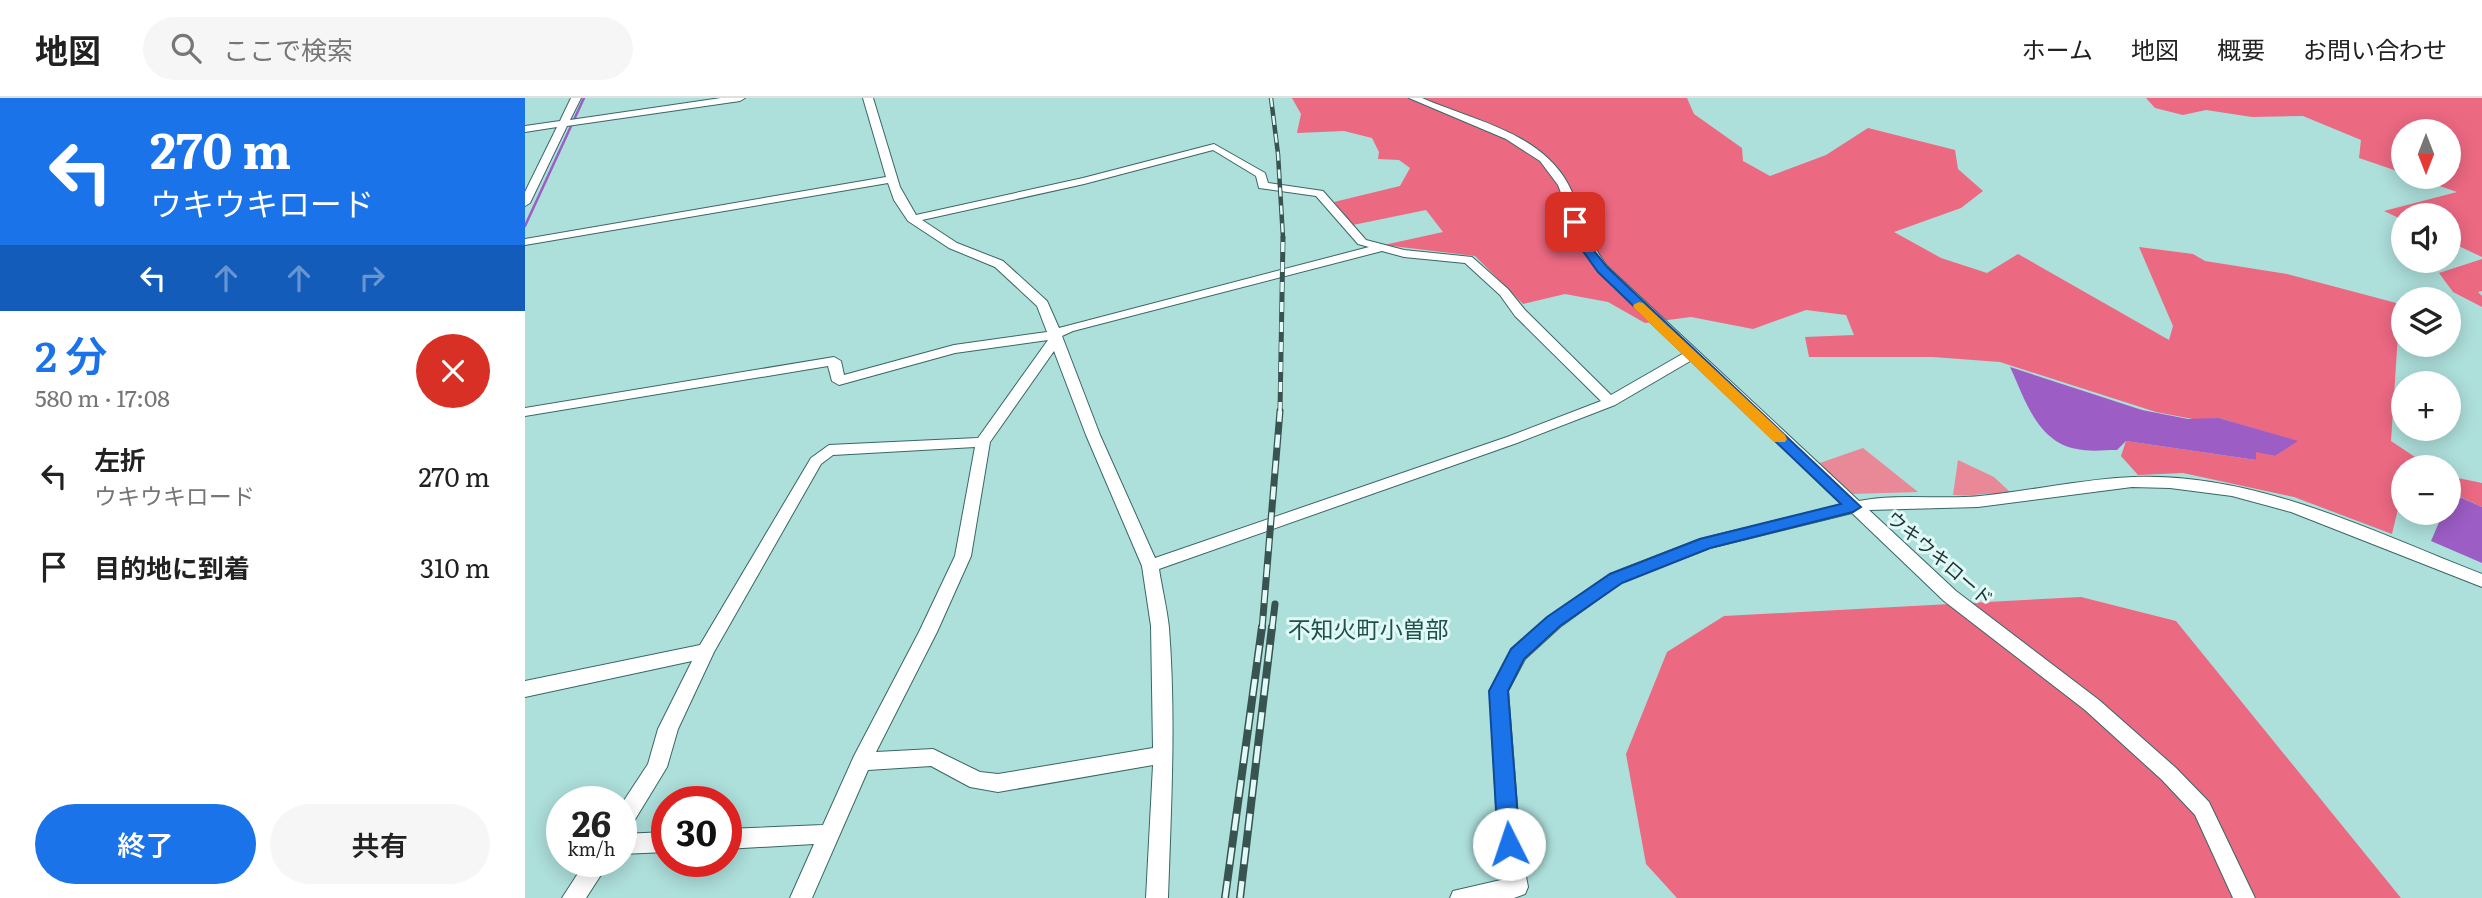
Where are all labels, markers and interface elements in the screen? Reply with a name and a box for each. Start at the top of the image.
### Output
search box [143,17,633,80]
text: 地図 [35,24,101,73]
icon: search [167,29,205,67]
text: ここで検索 [223,29,353,68]
text: ホーム [2022,31,2093,66]
text: 地図 [2131,31,2179,66]
text: 概要 [2217,31,2265,66]
text: お問い合わせ [2303,31,2447,66]
text: 270 m [150,111,291,184]
north arrow [2391,119,2461,189]
map controls [2391,119,2461,525]
icon: left [35,126,126,217]
text: ウキウキロード [150,178,374,226]
pin [1545,192,1605,252]
icon: arrive [1556,203,1594,241]
button: sound [2391,203,2461,273]
icon: left [134,259,172,297]
icon: ahead [207,259,245,297]
icon: ahead [280,259,318,297]
icon: right [353,259,391,297]
button: layers [2391,287,2461,357]
text: 2 分 [35,323,107,385]
button: close [416,334,490,408]
button: + [2391,371,2461,441]
text: 580 m · 17:08 [35,380,170,414]
text: 左折 [94,439,146,478]
button: − [2391,455,2461,525]
text: 270 m [418,456,490,495]
icon: left [35,457,73,495]
text: ウキウキロード [94,478,255,512]
street label: ウキウキロード [1881,503,2000,611]
text: 目的地に到着 [94,547,250,586]
text: 310 m [420,547,490,586]
icon: arrive [35,548,73,586]
district label: 不知火町小曽部 [1288,611,1449,645]
speed limit sign: 30 [651,786,742,877]
text: 26 [572,796,611,848]
button: 終了 [35,804,256,884]
button: 共有 [270,804,490,884]
position arrow [1472,807,1546,881]
text: km/h [568,835,615,862]

